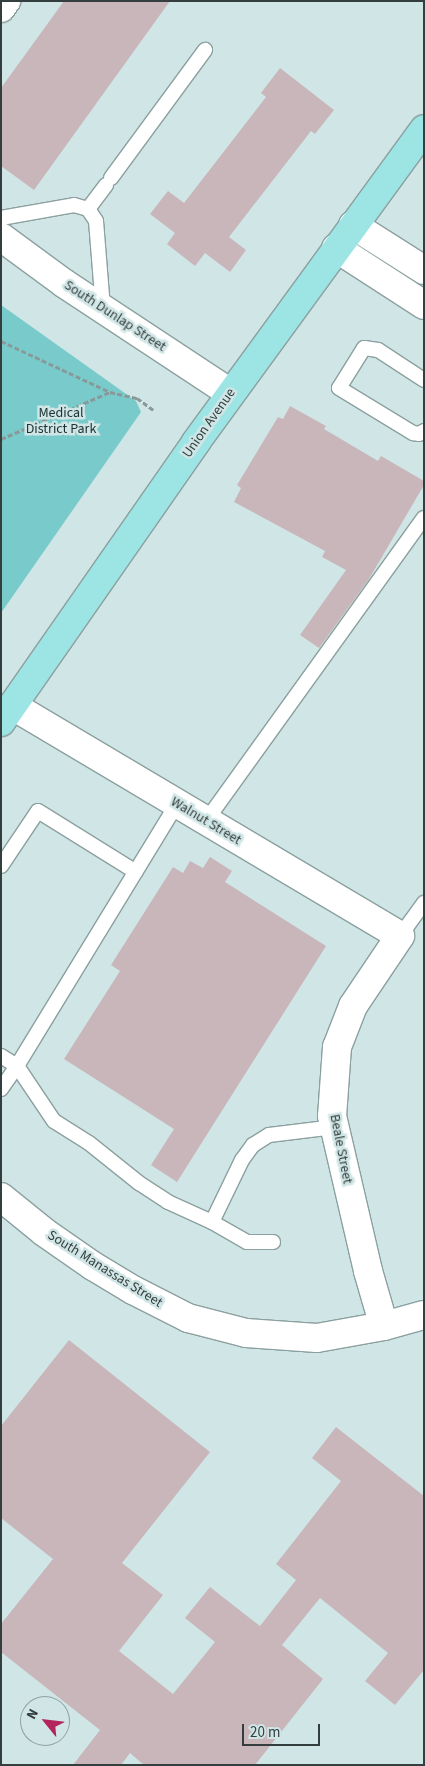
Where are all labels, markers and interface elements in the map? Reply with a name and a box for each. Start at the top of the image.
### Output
street label: South Dunlap Street [61,277,169,355]
street label: Union Avenue [179,385,239,461]
park label: Medical District Park [26,405,96,438]
street label: Walnut Street [168,793,244,849]
street label: Beale Street [326,1113,356,1185]
street label: South Manassas Street [44,1227,166,1311]
north arrow [20,1696,70,1746]
text: N [22,1705,44,1723]
scale bar [245,1714,322,1746]
text: 20 m [250,1722,280,1743]

